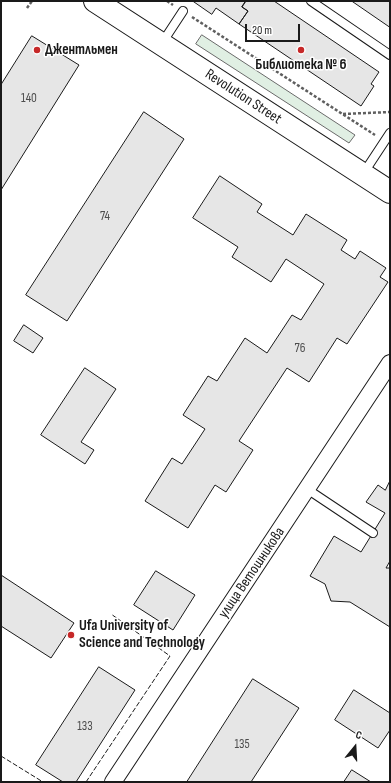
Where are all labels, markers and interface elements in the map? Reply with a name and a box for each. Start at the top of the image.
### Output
scale bar [247,16,302,42]
text: 20 m [252,23,272,38]
place label: Джентльмен [45,41,118,59]
marker: Джентльмен [32,45,42,55]
marker: Библиотека № 6 [296,45,306,55]
place label: Библиотека № 6 [255,56,347,74]
street label: Revolution Street [201,66,285,128]
house number: 140 [21,91,37,107]
house number: 74 [100,209,110,225]
house number: 76 [295,341,305,357]
street label: улица Ветошникова [215,524,289,622]
place label: Ufa University of Science and Technology [79,617,205,652]
marker: Ufa University of Science and Technology [66,630,76,640]
house number: 133 [77,719,93,735]
north arrow [335,727,375,767]
text: С [354,728,364,742]
house number: 135 [234,737,250,753]

